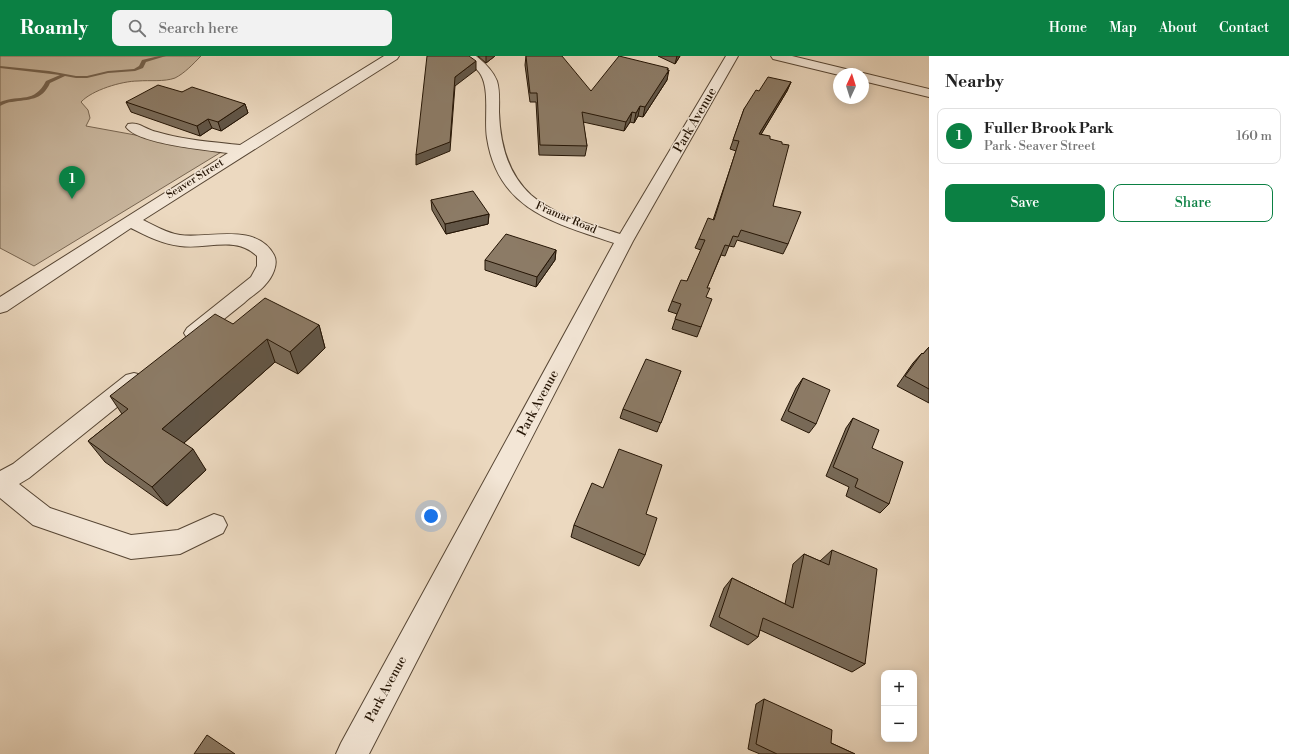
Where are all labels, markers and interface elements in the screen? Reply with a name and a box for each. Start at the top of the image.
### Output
search box [112,10,392,46]
text: Roamly [20,16,88,40]
icon: search [126,17,148,39]
text: Search here [158,19,238,38]
text: Home [1049,19,1087,37]
text: Map [1109,19,1137,37]
text: About [1159,19,1197,37]
text: Contact [1219,19,1269,37]
north arrow [833,68,869,104]
text: Nearby [945,71,1004,93]
street label: Park Avenue [670,84,720,155]
text: Fuller Brook Park [984,119,1114,138]
text: 1 [956,128,962,144]
text: 160 m [1236,128,1272,144]
text: Park · Seaver Street [984,138,1096,154]
street label: Seaver Street [164,156,226,202]
pin: 1 [59,166,85,199]
button: Save [945,184,1105,222]
button: Share [1113,184,1273,222]
street label: Framar Road [533,199,599,237]
street label: Park Avenue [514,367,562,439]
your location [421,506,441,526]
street label: Park Avenue [362,653,410,725]
map controls [881,670,917,742]
button: + [881,670,917,706]
button: − [881,706,917,742]

